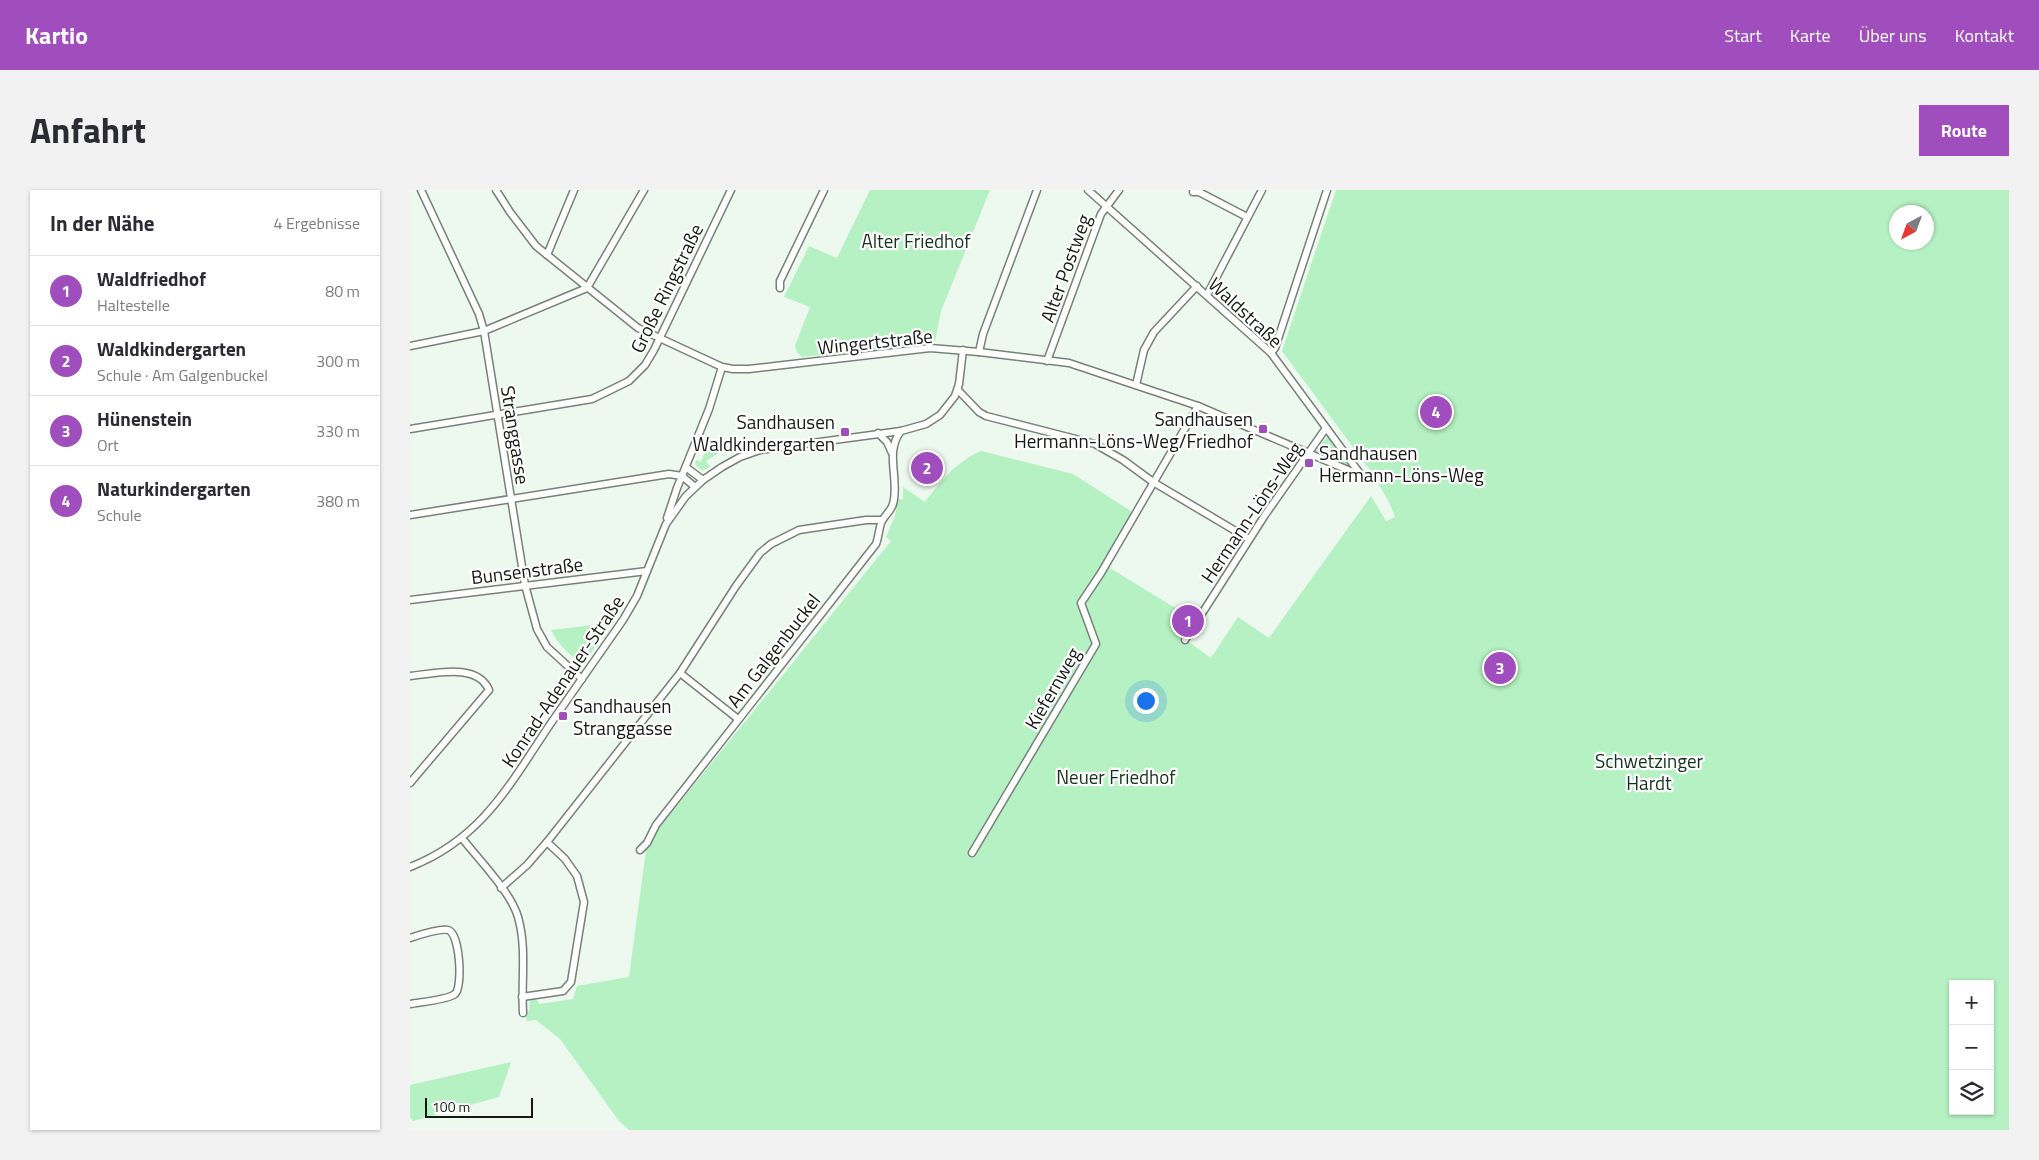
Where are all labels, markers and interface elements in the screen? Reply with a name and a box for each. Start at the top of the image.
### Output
text: Kartio [25,17,88,53]
text: Start [1724,22,1762,49]
text: Karte [1790,22,1831,49]
text: Über uns [1859,22,1927,49]
text: Kontakt [1955,22,2014,49]
text: Anfahrt [30,103,146,157]
button: Route [1919,105,2009,156]
north arrow [1889,205,1934,250]
text: In der Nähe [50,207,155,239]
street label: Alter Postweg [1032,210,1098,326]
text: 4 Ergebnisse [273,211,360,235]
street label: Große Ringstraße [622,218,710,358]
park label: Alter Friedhof [861,226,971,255]
text: Waldfriedhof [97,264,206,293]
street label: Waldstraße [1202,270,1290,354]
text: 1 [62,279,70,303]
text: 80 m [325,279,360,303]
text: Haltestelle [97,293,170,317]
street label: Wingertstraße [816,321,934,361]
text: Waldkindergarten [97,334,246,363]
text: 2 [62,349,70,373]
text: 300 m [316,349,360,373]
text: Schule · Am Galgenbuckel [97,363,268,387]
street label: Stranggasse [494,384,538,486]
pin: 4 [1420,393,1452,431]
text: Hünenstein [97,404,192,433]
place label: Sandhausen Hermann-Löns-Weg/Friedhof [1014,404,1254,455]
place label: Sandhausen Waldkindergarten [693,407,835,458]
text: 3 [62,419,70,443]
text: 330 m [316,419,360,443]
marker: Sandhausen Hermann-Löns-Weg/Friedhof [1257,423,1269,435]
marker: Sandhausen Waldkindergarten [839,426,851,438]
text: Ort [97,433,119,457]
street label: Hermann-Löns-Weg [1193,435,1309,588]
place label: Sandhausen Hermann-Löns-Weg [1319,438,1484,489]
pin: 2 [911,449,943,487]
marker: Sandhausen Hermann-Löns-Weg [1303,457,1315,469]
text: Naturkindergarten [97,474,251,503]
text: 4 [62,489,70,513]
text: 380 m [316,489,360,513]
text: Schule [97,503,142,527]
street label: Bunsenstraße [469,549,585,591]
street label: Am Galgenbuckel [719,587,827,713]
street label: Konrad-Adenauer-Straße [493,589,631,773]
pin: 1 [1172,602,1204,640]
street label: Kiefernweg [1017,641,1087,735]
pin: 3 [1484,649,1516,687]
your location [1133,688,1159,714]
place label: Sandhausen Stranggasse [573,691,672,742]
marker: Sandhausen Stranggasse [557,710,569,722]
park label: Schwetzinger Hardt [1595,746,1704,797]
park label: Neuer Friedhof [1056,762,1176,791]
map controls [1949,980,1994,1115]
button: + [1949,980,1994,1025]
button: − [1949,1025,1994,1070]
button: layers [1949,1070,1994,1115]
scale bar [425,1095,532,1118]
text: 100 m [432,1096,470,1117]

